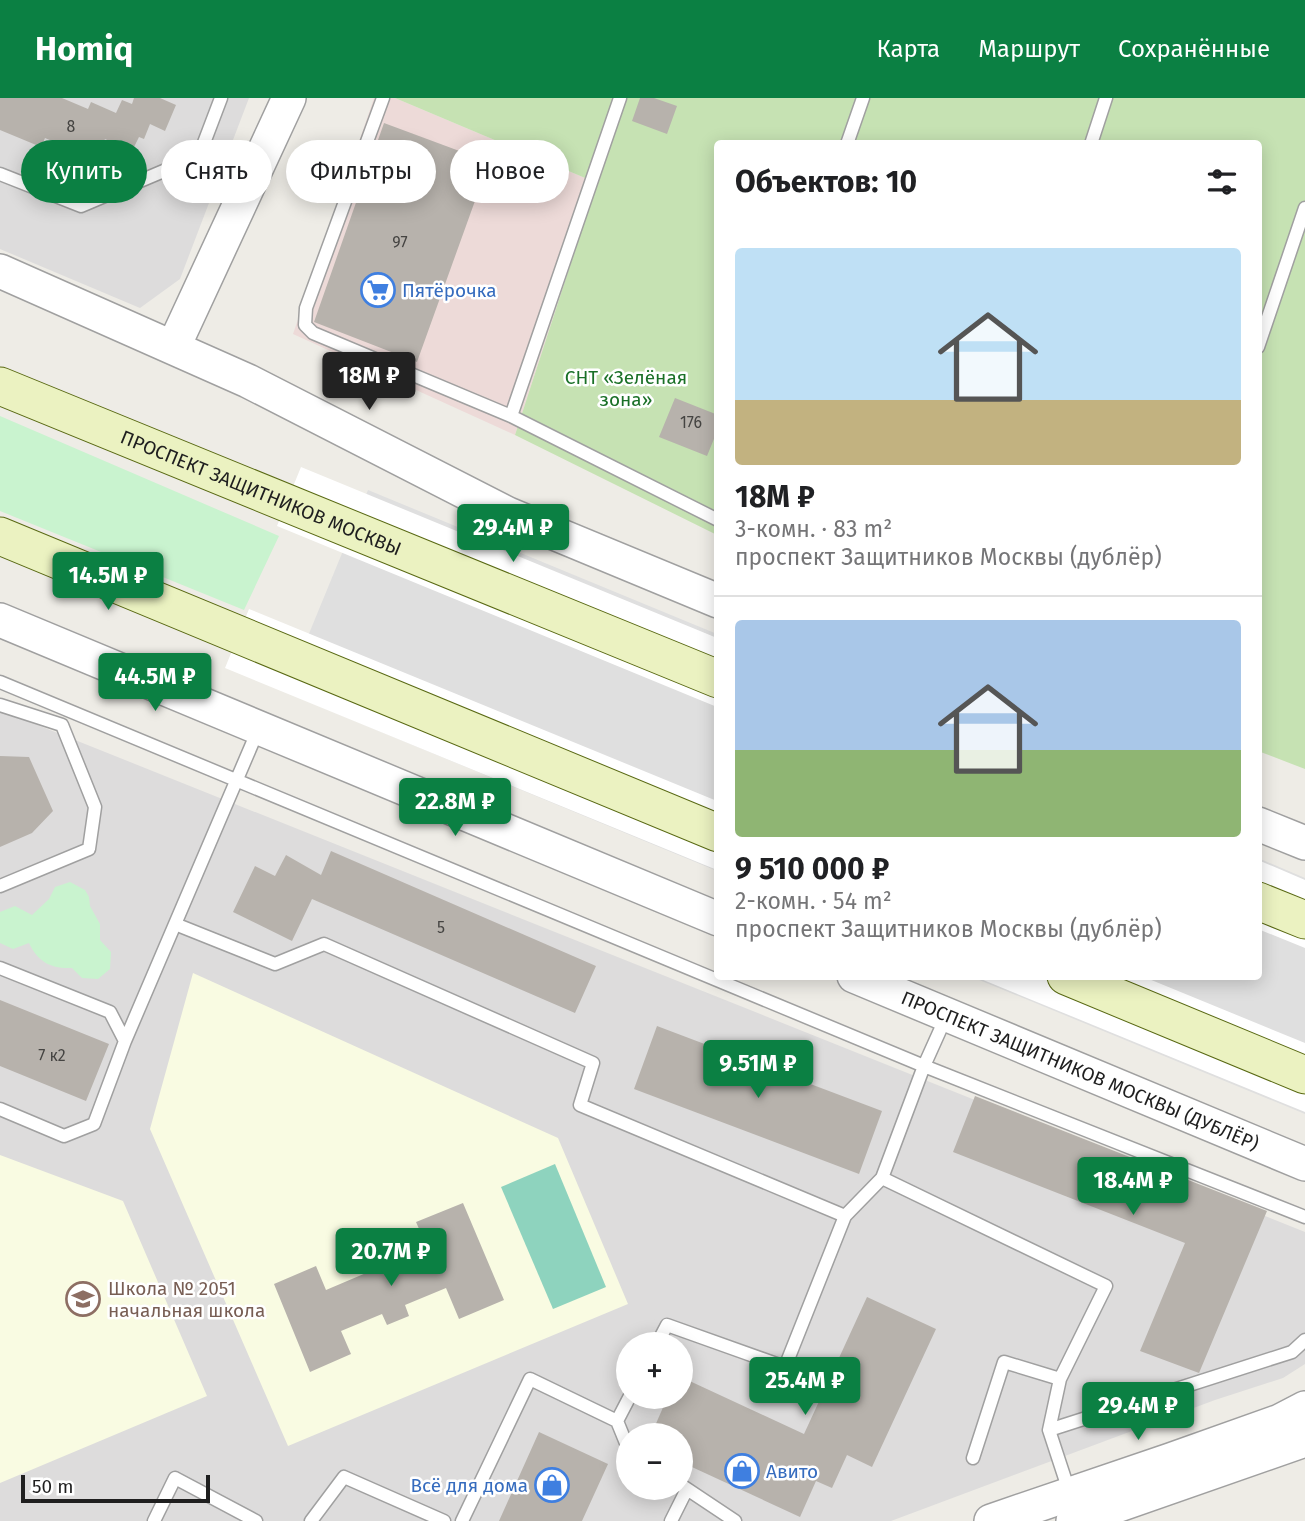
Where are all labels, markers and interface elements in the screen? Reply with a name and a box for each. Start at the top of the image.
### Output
text: Homiq [35,29,133,69]
text: Карта [877,35,940,63]
text: Маршрут [978,35,1080,63]
text: Сохранённые [1118,35,1270,63]
house number: 8 [67,117,76,136]
chip: Купить [21,140,147,203]
chip: Снять [161,140,272,203]
chip: Фильтры [286,140,436,203]
chip: Новое [450,140,569,203]
icon: filters [1203,163,1241,201]
text: Объектов: 10 [735,164,917,200]
house number: 97 [392,233,408,252]
supermarket icon: Пятёрочка [359,271,397,309]
place label: Пятёрочка [402,279,497,302]
icon: home [925,294,1051,420]
pin: 18M ₽ [320,352,418,412]
text: 18M ₽ [338,361,400,389]
park label: СНТ «Зелёная зона» [565,366,687,411]
house number: 176 [680,413,702,432]
street label: ПРОСПЕКТ ЗАЩИТНИКОВ МОСКВЫ [117,425,405,561]
text: 18M ₽ [735,479,815,515]
pin: 29.4M ₽ [448,504,578,564]
text: 29.4M ₽ [473,513,553,541]
text: 3-комн. · 83 m² [735,515,892,543]
text: проспект Защитников Москвы (дублёр) [735,543,1162,571]
pin: 14.5M ₽ [43,552,173,612]
text: 14.5M ₽ [69,561,147,589]
pin: 44.5M ₽ [90,654,220,713]
text: 44.5M ₽ [114,662,196,690]
icon: home [925,666,1051,792]
pin: 22.8M ₽ [390,778,520,838]
text: 22.8M ₽ [415,787,495,815]
text: 9 510 000 ₽ [735,851,889,887]
text: 2-комн. · 54 m² [735,887,892,915]
text: проспект Защитников Москвы (дублёр) [735,915,1162,943]
house number: 5 [437,918,445,937]
street label: ПРОСПЕКТ ЗАЩИТНИКОВ МОСКВЫ (ДУБЛЁР) [898,986,1262,1155]
pin: 9.51M ₽ [693,1040,823,1100]
house number: 7 к2 [38,1046,66,1065]
text: 9.51M ₽ [719,1049,797,1077]
pin: 18.4M ₽ [1068,1158,1198,1217]
text: 18.4M ₽ [1093,1166,1173,1194]
pin: 20.7M ₽ [326,1228,456,1288]
text: 20.7M ₽ [352,1237,430,1265]
place label: Школа № 2051 начальная школа [108,1277,265,1322]
school or university icon: Школа № 2051 начальная школа [64,1280,102,1318]
map controls [616,1332,693,1500]
button: + [616,1332,693,1409]
pin: 25.4M ₽ [740,1358,870,1417]
text: 25.4M ₽ [765,1366,845,1394]
pin: 29.4M ₽ [1073,1382,1203,1442]
text: 29.4M ₽ [1098,1391,1178,1419]
button: − [616,1423,693,1500]
shop icon: Авито [723,1452,761,1490]
place label: Авито [766,1460,818,1483]
shop icon: Всё для дома [533,1466,571,1504]
scale bar [21,1472,210,1504]
place label: Всё для дома [410,1474,528,1497]
text: 50 m [32,1475,73,1498]

